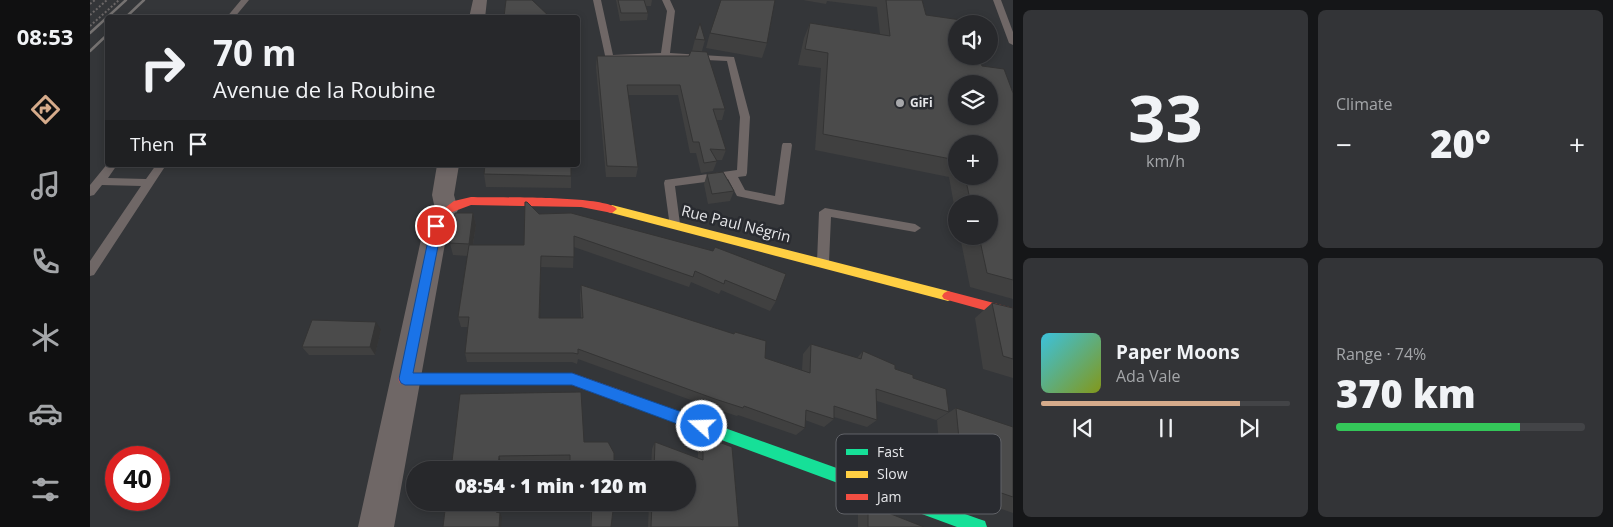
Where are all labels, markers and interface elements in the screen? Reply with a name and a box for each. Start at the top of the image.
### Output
map controls [948,15,998,245]
button: sound [948,15,998,65]
text: 08:53 [17,21,73,51]
text: 70 m [213,29,296,76]
icon: right [130,35,195,100]
text: 33 [1128,73,1203,161]
text: Avenue de la Roubine [213,74,436,104]
button: layers [948,75,998,125]
icon: directions [28,92,63,127]
text: Climate [1336,93,1393,115]
place label: GiFi [910,94,933,111]
marker: GiFi [894,97,906,109]
text: 20° [1430,117,1491,169]
text: − [1336,125,1352,163]
text: + [1569,125,1585,163]
icon: arrive [184,130,212,158]
text: Then [130,131,174,157]
button: + [948,135,998,185]
text: km/h [1146,150,1185,172]
icon: music [28,168,63,203]
button: − [948,195,998,245]
street label: Rue Paul Négrin [679,200,793,246]
pin [415,205,457,247]
icon: arrive [422,212,450,240]
icon: phone [28,244,63,279]
icon: climate [28,320,63,355]
text: Paper Moons [1116,339,1240,365]
text: Range · 74% [1336,343,1426,365]
text: Ada Vale [1116,365,1180,387]
text: 370 km [1336,367,1476,419]
icon: car [28,396,63,431]
position arrow [675,399,727,451]
icon: previous [1069,414,1097,442]
icon: pause [1152,414,1180,442]
icon: next [1235,414,1263,442]
legend [836,434,1001,514]
text: Fast [877,442,904,461]
speed limit sign: 40 [105,446,170,511]
text: Slow [877,464,908,483]
icon: filters [28,472,63,507]
text: 08:54 · 1 min · 120 m [455,473,647,499]
text: Jam [875,487,902,506]

